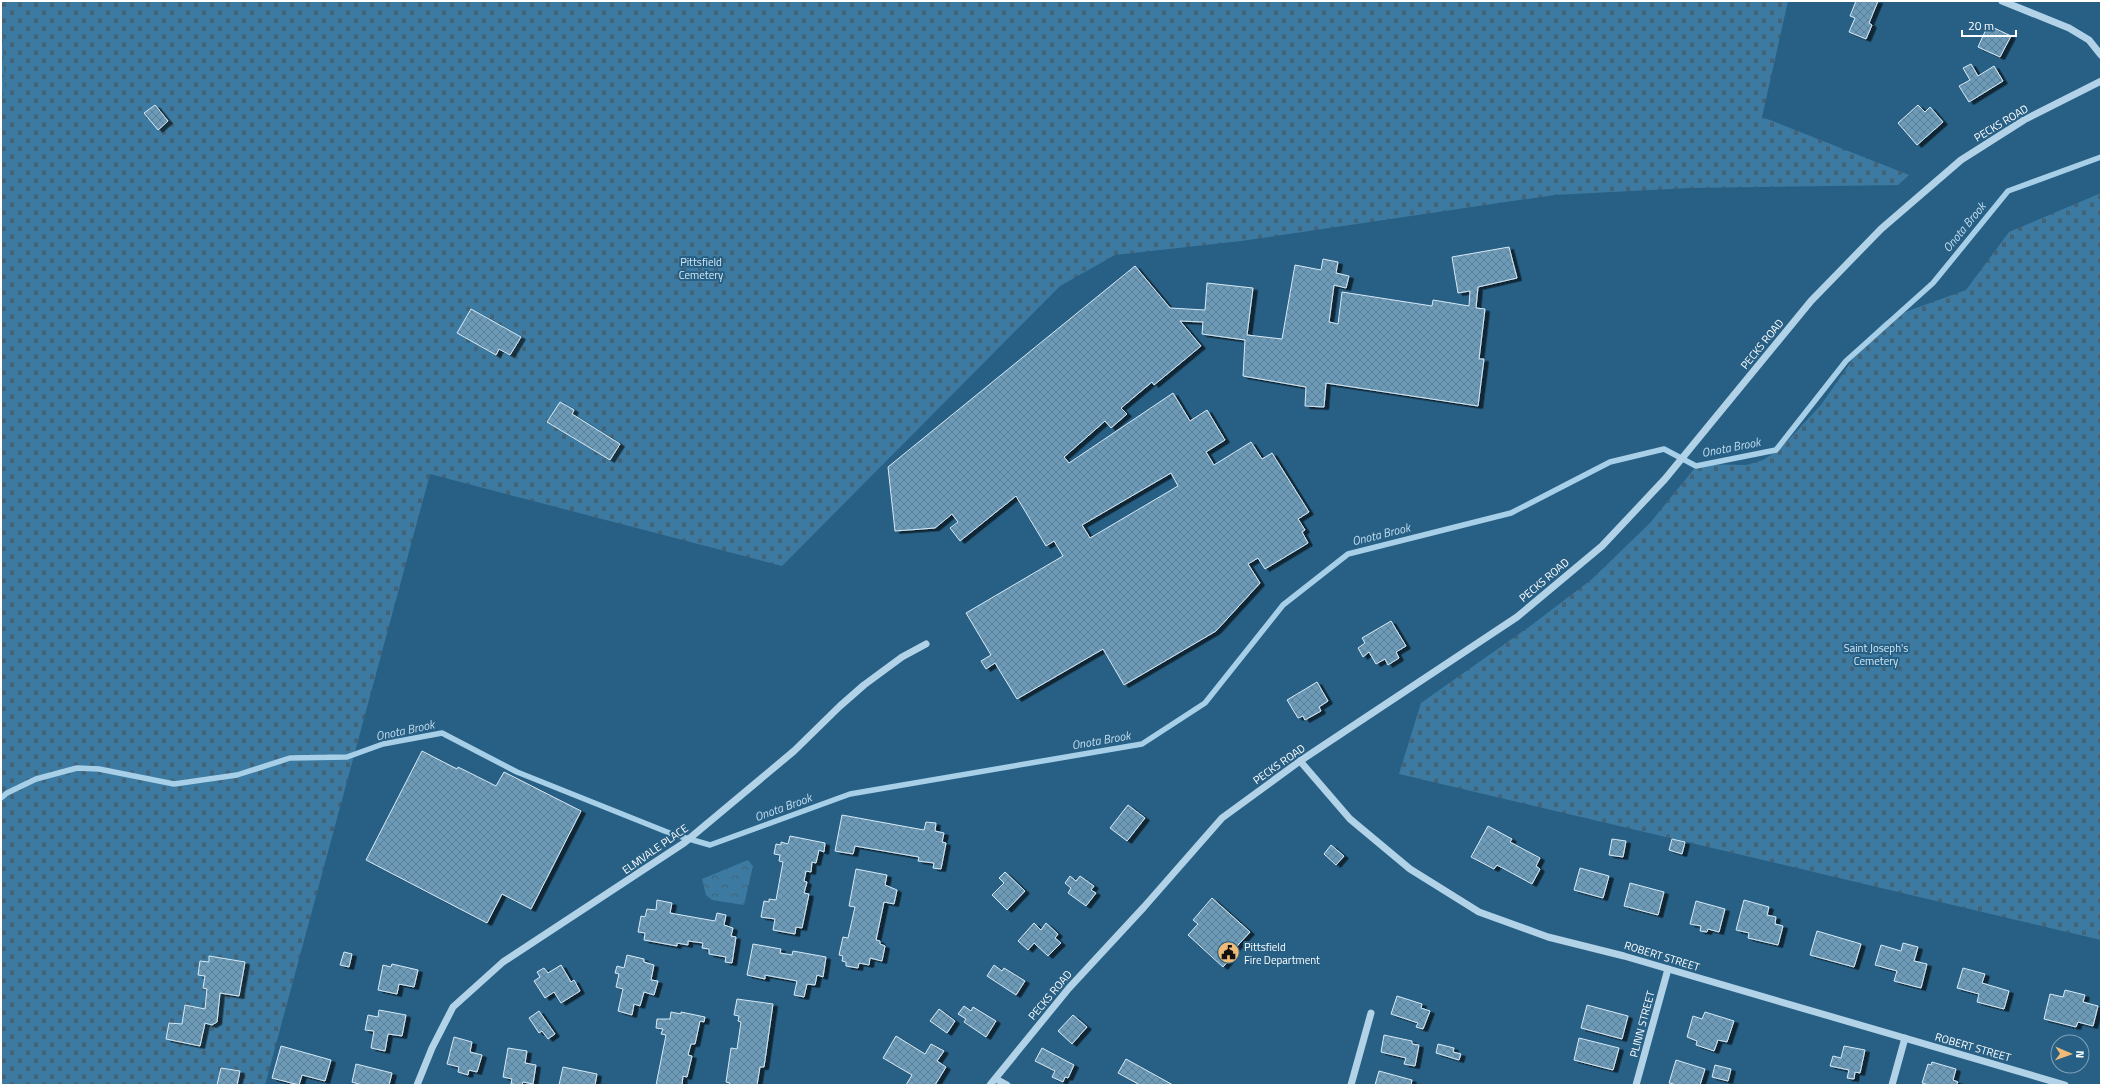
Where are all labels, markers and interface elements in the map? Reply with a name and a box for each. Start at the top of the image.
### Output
scale bar [1962,12,2016,38]
text: 20 m [1968,16,1994,35]
street label: PECKS ROAD [1971,101,2031,145]
water label: Onota Brook [1938,197,1991,256]
park label: Pittsfield Cemetery [679,254,724,283]
street label: PECKS ROAD [1737,315,1787,373]
water label: Onota Brook [1700,432,1764,462]
water label: Onota Brook [1350,517,1414,550]
street label: PECKS ROAD [1516,554,1572,606]
park label: Saint Joseph's Cemetery [1844,640,1908,669]
water label: Onota Brook [374,714,438,745]
water label: Onota Brook [1070,725,1134,755]
street label: PECKS ROAD [1250,740,1308,788]
water label: Onota Brook [752,787,816,826]
street label: ELMVALE PLACE [619,820,691,878]
street label: ROBERT STREET [1622,937,1702,975]
place label: Pittsfield Fire Department [1244,939,1320,968]
public building icon: Pittsfield Fire Department [1215,940,1241,966]
street label: PECKS ROAD [1024,967,1076,1023]
street label: PLINN STREET [1625,989,1659,1059]
street label: ROBERT STREET [1933,1029,2013,1066]
north arrow [2050,1034,2090,1074]
text: N [2072,1050,2088,1058]

